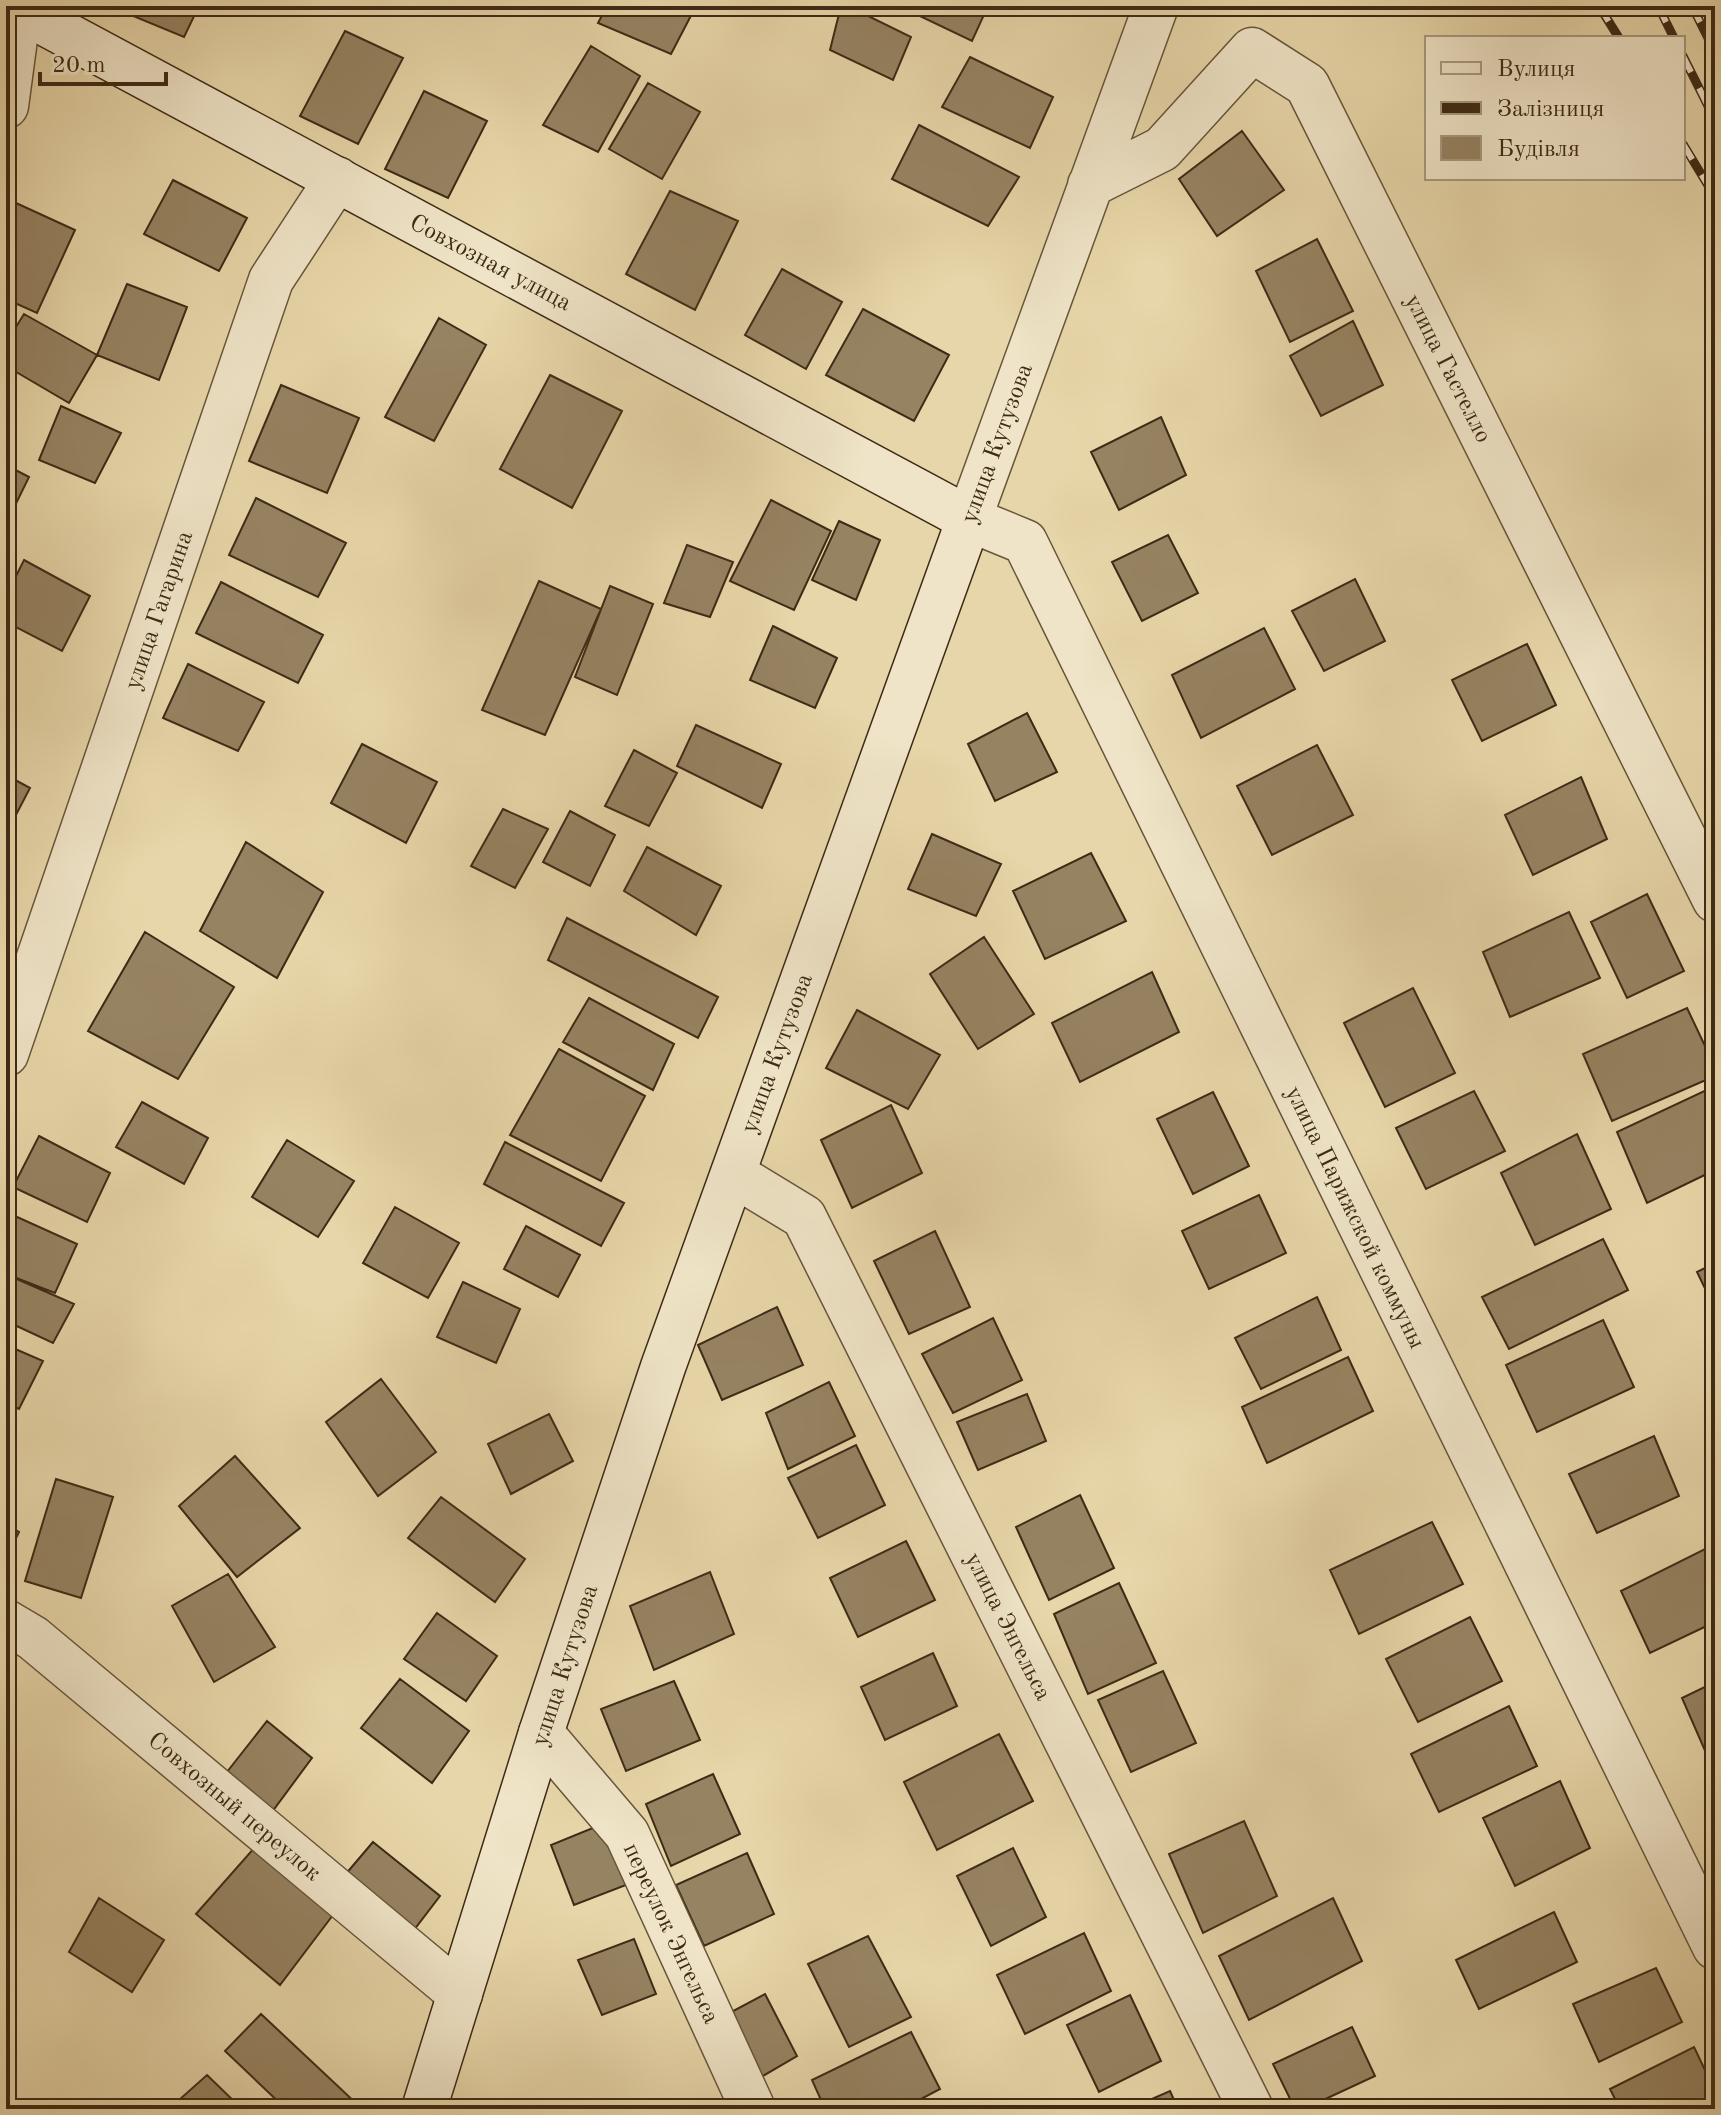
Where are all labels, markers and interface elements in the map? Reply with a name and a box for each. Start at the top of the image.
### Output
scale bar [40,36,166,86]
legend [1425,36,1685,180]
text: 20 m [52,54,106,78]
text: Вулиця [1497,58,1576,82]
text: Залізниця [1497,98,1605,122]
text: Будівля [1497,138,1580,162]
street label: Совхозная улица [405,211,575,317]
street label: улица Гастелло [1399,291,1495,447]
street label: улица Кутузова [958,360,1038,527]
street label: улица Гагарина [121,528,198,693]
street label: улица Кутузова [738,970,818,1137]
street label: улица Парижской коммуны [1280,1083,1428,1353]
street label: улица Энгельса [960,1549,1055,1705]
street label: улица Кутузова [529,1582,603,1749]
street label: Совхозный переулок [143,1728,325,1887]
street label: переулок Энгельса [618,1840,723,2028]

